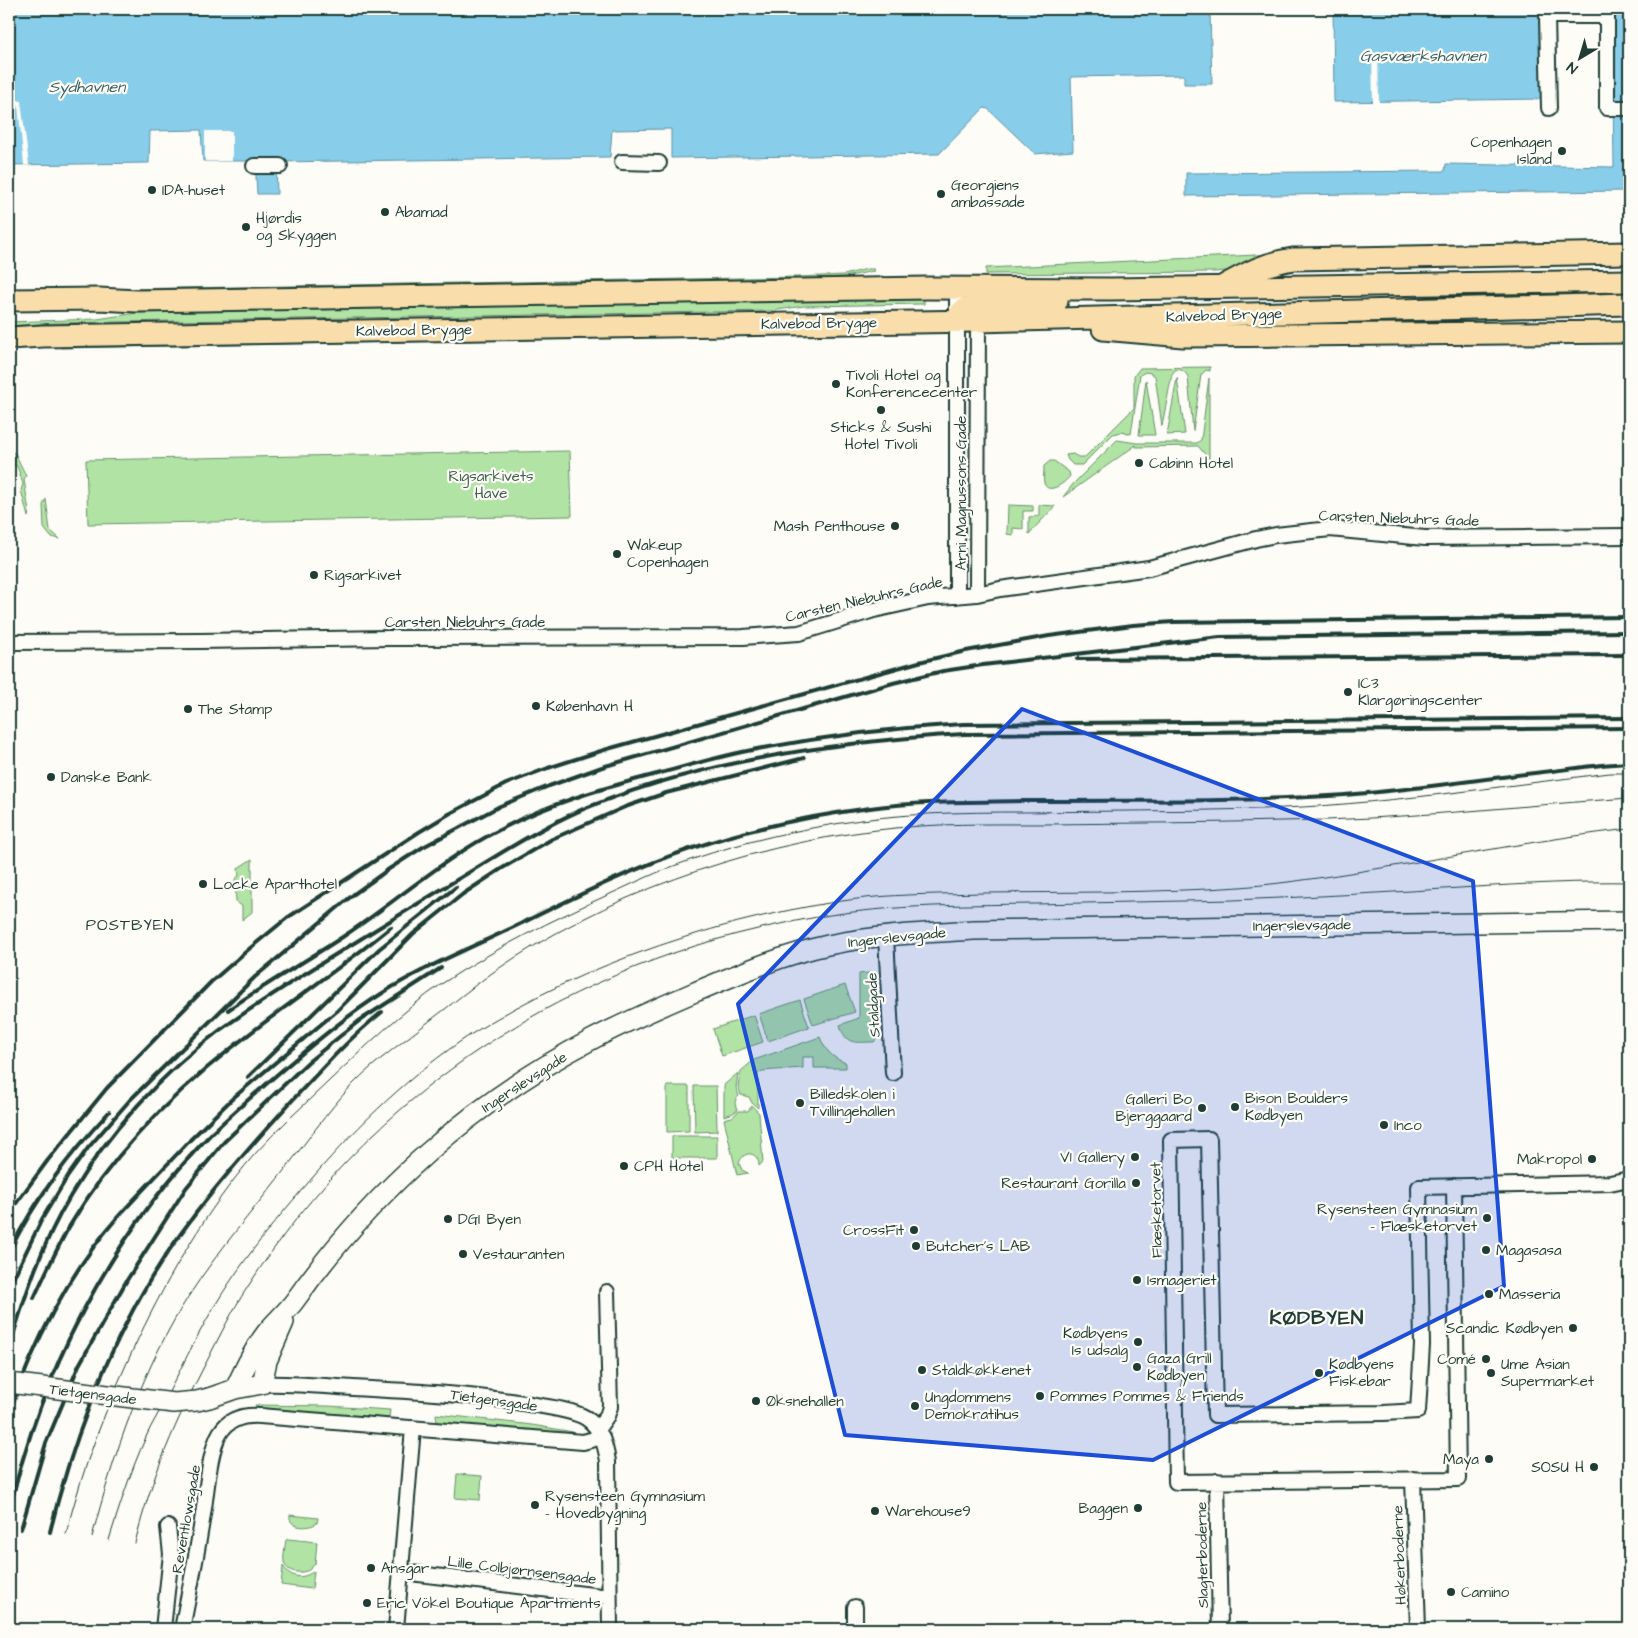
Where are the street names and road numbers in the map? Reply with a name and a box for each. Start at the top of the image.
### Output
street label: Kalvebod Brygge [1166,303,1283,329]
street label: Kalvebod Brygge [761,312,877,336]
street label: Kalvebod Brygge [356,319,472,343]
street label: Arni Magnussons Gade [951,416,973,570]
street label: Carsten Niebuhrs Gade [1318,505,1480,532]
street label: Carsten Niebuhrs Gade [783,571,945,628]
street label: Carsten Niebuhrs Gade [385,612,545,633]
street label: Ingerslevsgade [1253,914,1351,938]
street label: Ingerslevsgade [847,922,947,954]
street label: Staldgade [861,972,887,1038]
street label: Ingerslevsgade [477,1047,572,1119]
street label: Flæsketorvet [1145,1162,1168,1258]
street label: Tietgensgade [48,1379,138,1411]
street label: Tietgensgade [449,1384,539,1418]
street label: Reventlowsgade [167,1463,207,1575]
street label: Slagterboderne [1191,1502,1215,1608]
street label: Høkerboderne [1387,1505,1412,1605]
street label: Lille Colbjørnsensgade [446,1551,598,1591]

